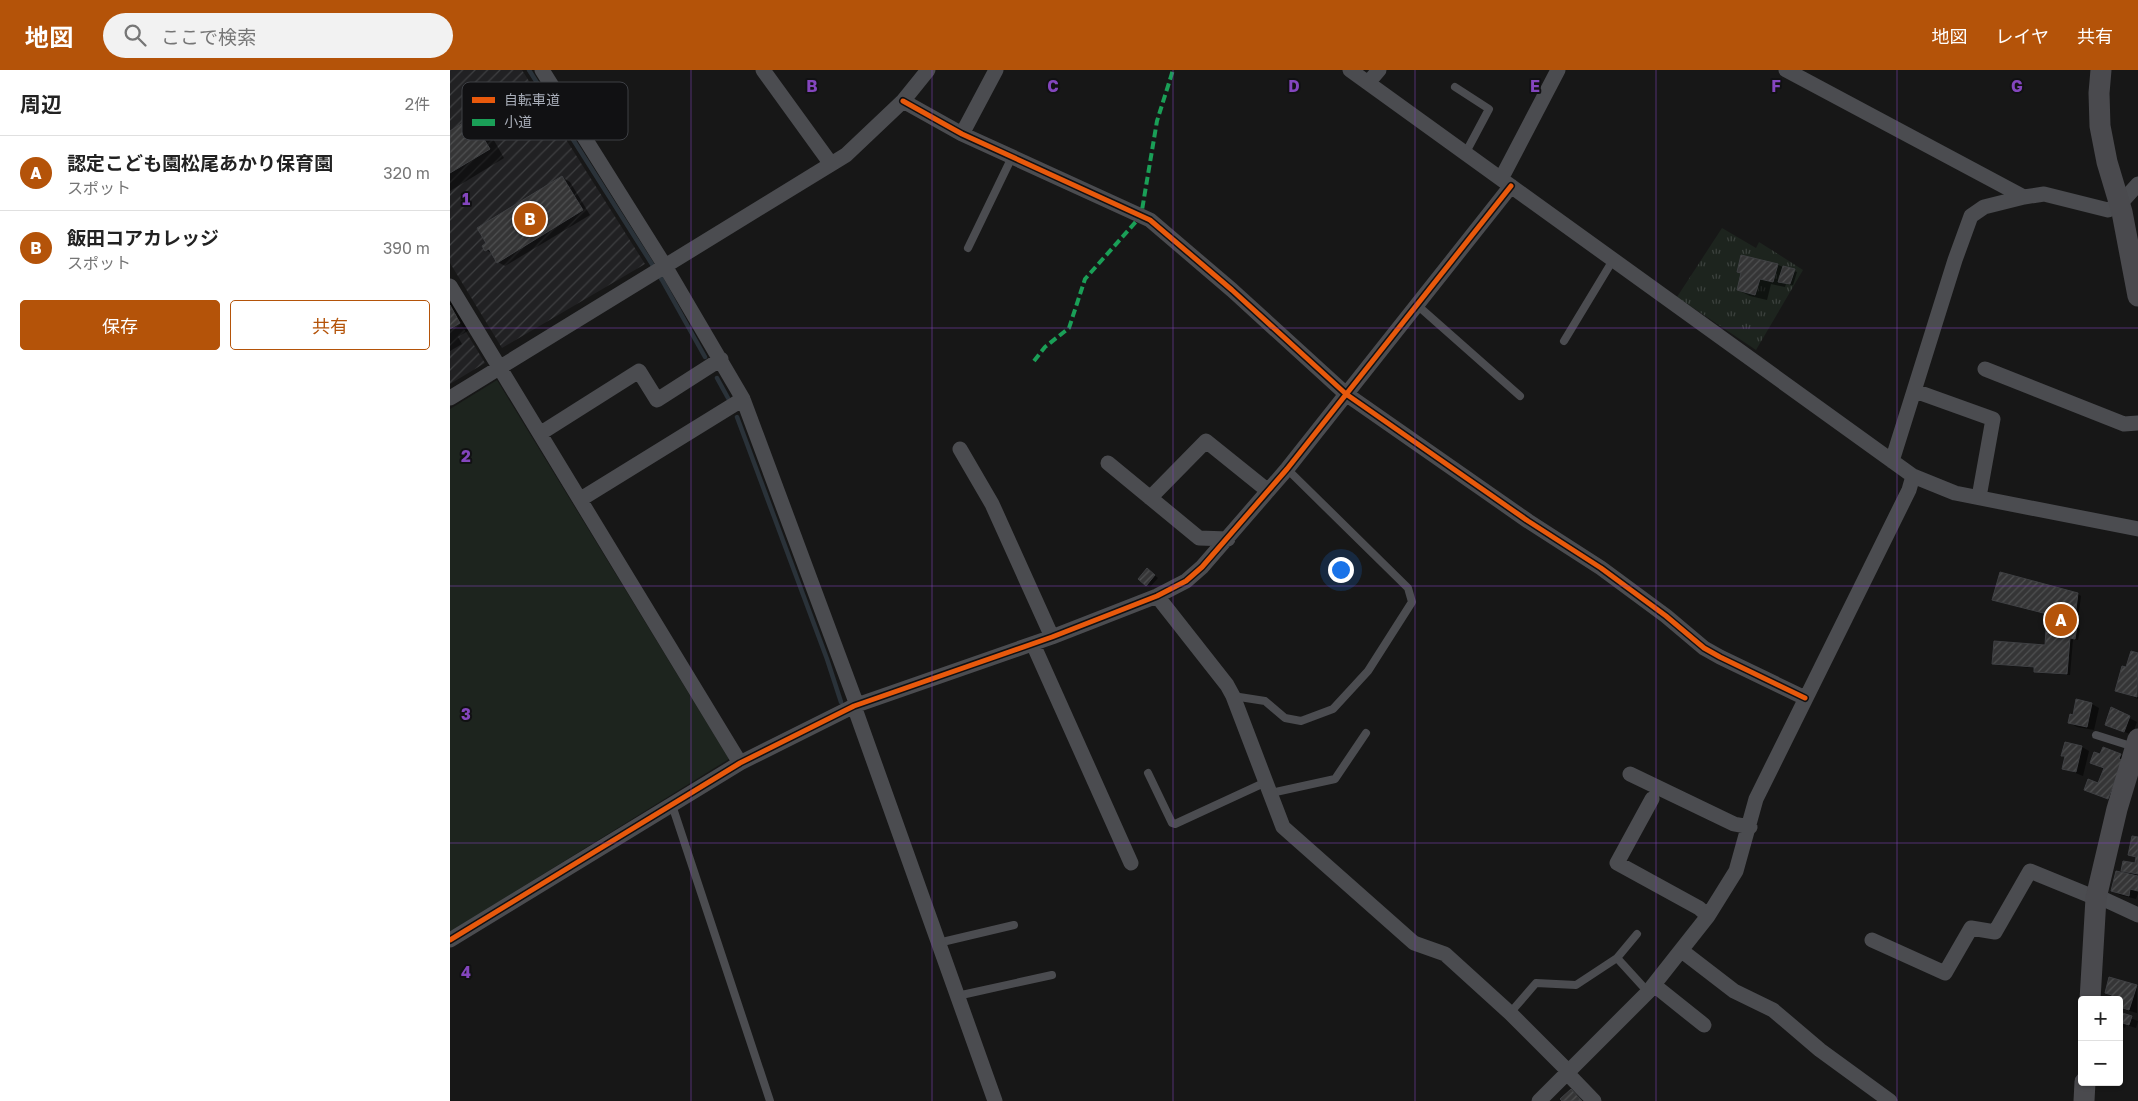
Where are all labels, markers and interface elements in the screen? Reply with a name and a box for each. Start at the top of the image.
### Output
search box [103,13,453,58]
icon: search [121,21,149,49]
text: 地図 [25,22,73,51]
text: ここで検索 [161,25,256,48]
text: 地図 [1932,25,1968,47]
text: レイヤ [1996,25,2049,47]
text: 共有 [2077,25,2113,47]
text: B [806,76,818,96]
text: C [1047,76,1059,96]
text: D [1288,76,1300,96]
text: E [1530,76,1540,96]
text: F [1771,76,1781,96]
text: G [2011,76,2023,96]
legend [462,82,628,140]
text: 周辺 [20,91,62,117]
text: 自転車道 [504,91,560,108]
text: 2件 [405,94,430,114]
text: 小道 [504,113,532,130]
text: 認定こども園松尾あかり保育園 [67,151,333,174]
text: A [30,163,42,183]
text: 320 m [383,163,430,183]
text: スポット [67,178,131,198]
text: 1 [462,189,470,209]
pin: B [514,200,546,238]
text: 飯田コアカレッジ [67,226,219,249]
text: B [30,238,42,258]
text: 390 m [383,238,430,258]
text: スポット [67,253,131,273]
button: 保存 [20,300,220,350]
button: 共有 [230,300,430,350]
text: 2 [461,446,471,466]
your location [1328,557,1354,583]
pin: A [2045,601,2077,639]
text: 3 [461,704,471,724]
text: 4 [461,962,471,982]
map controls [2078,996,2123,1086]
button: + [2078,996,2123,1041]
button: − [2078,1041,2123,1086]

